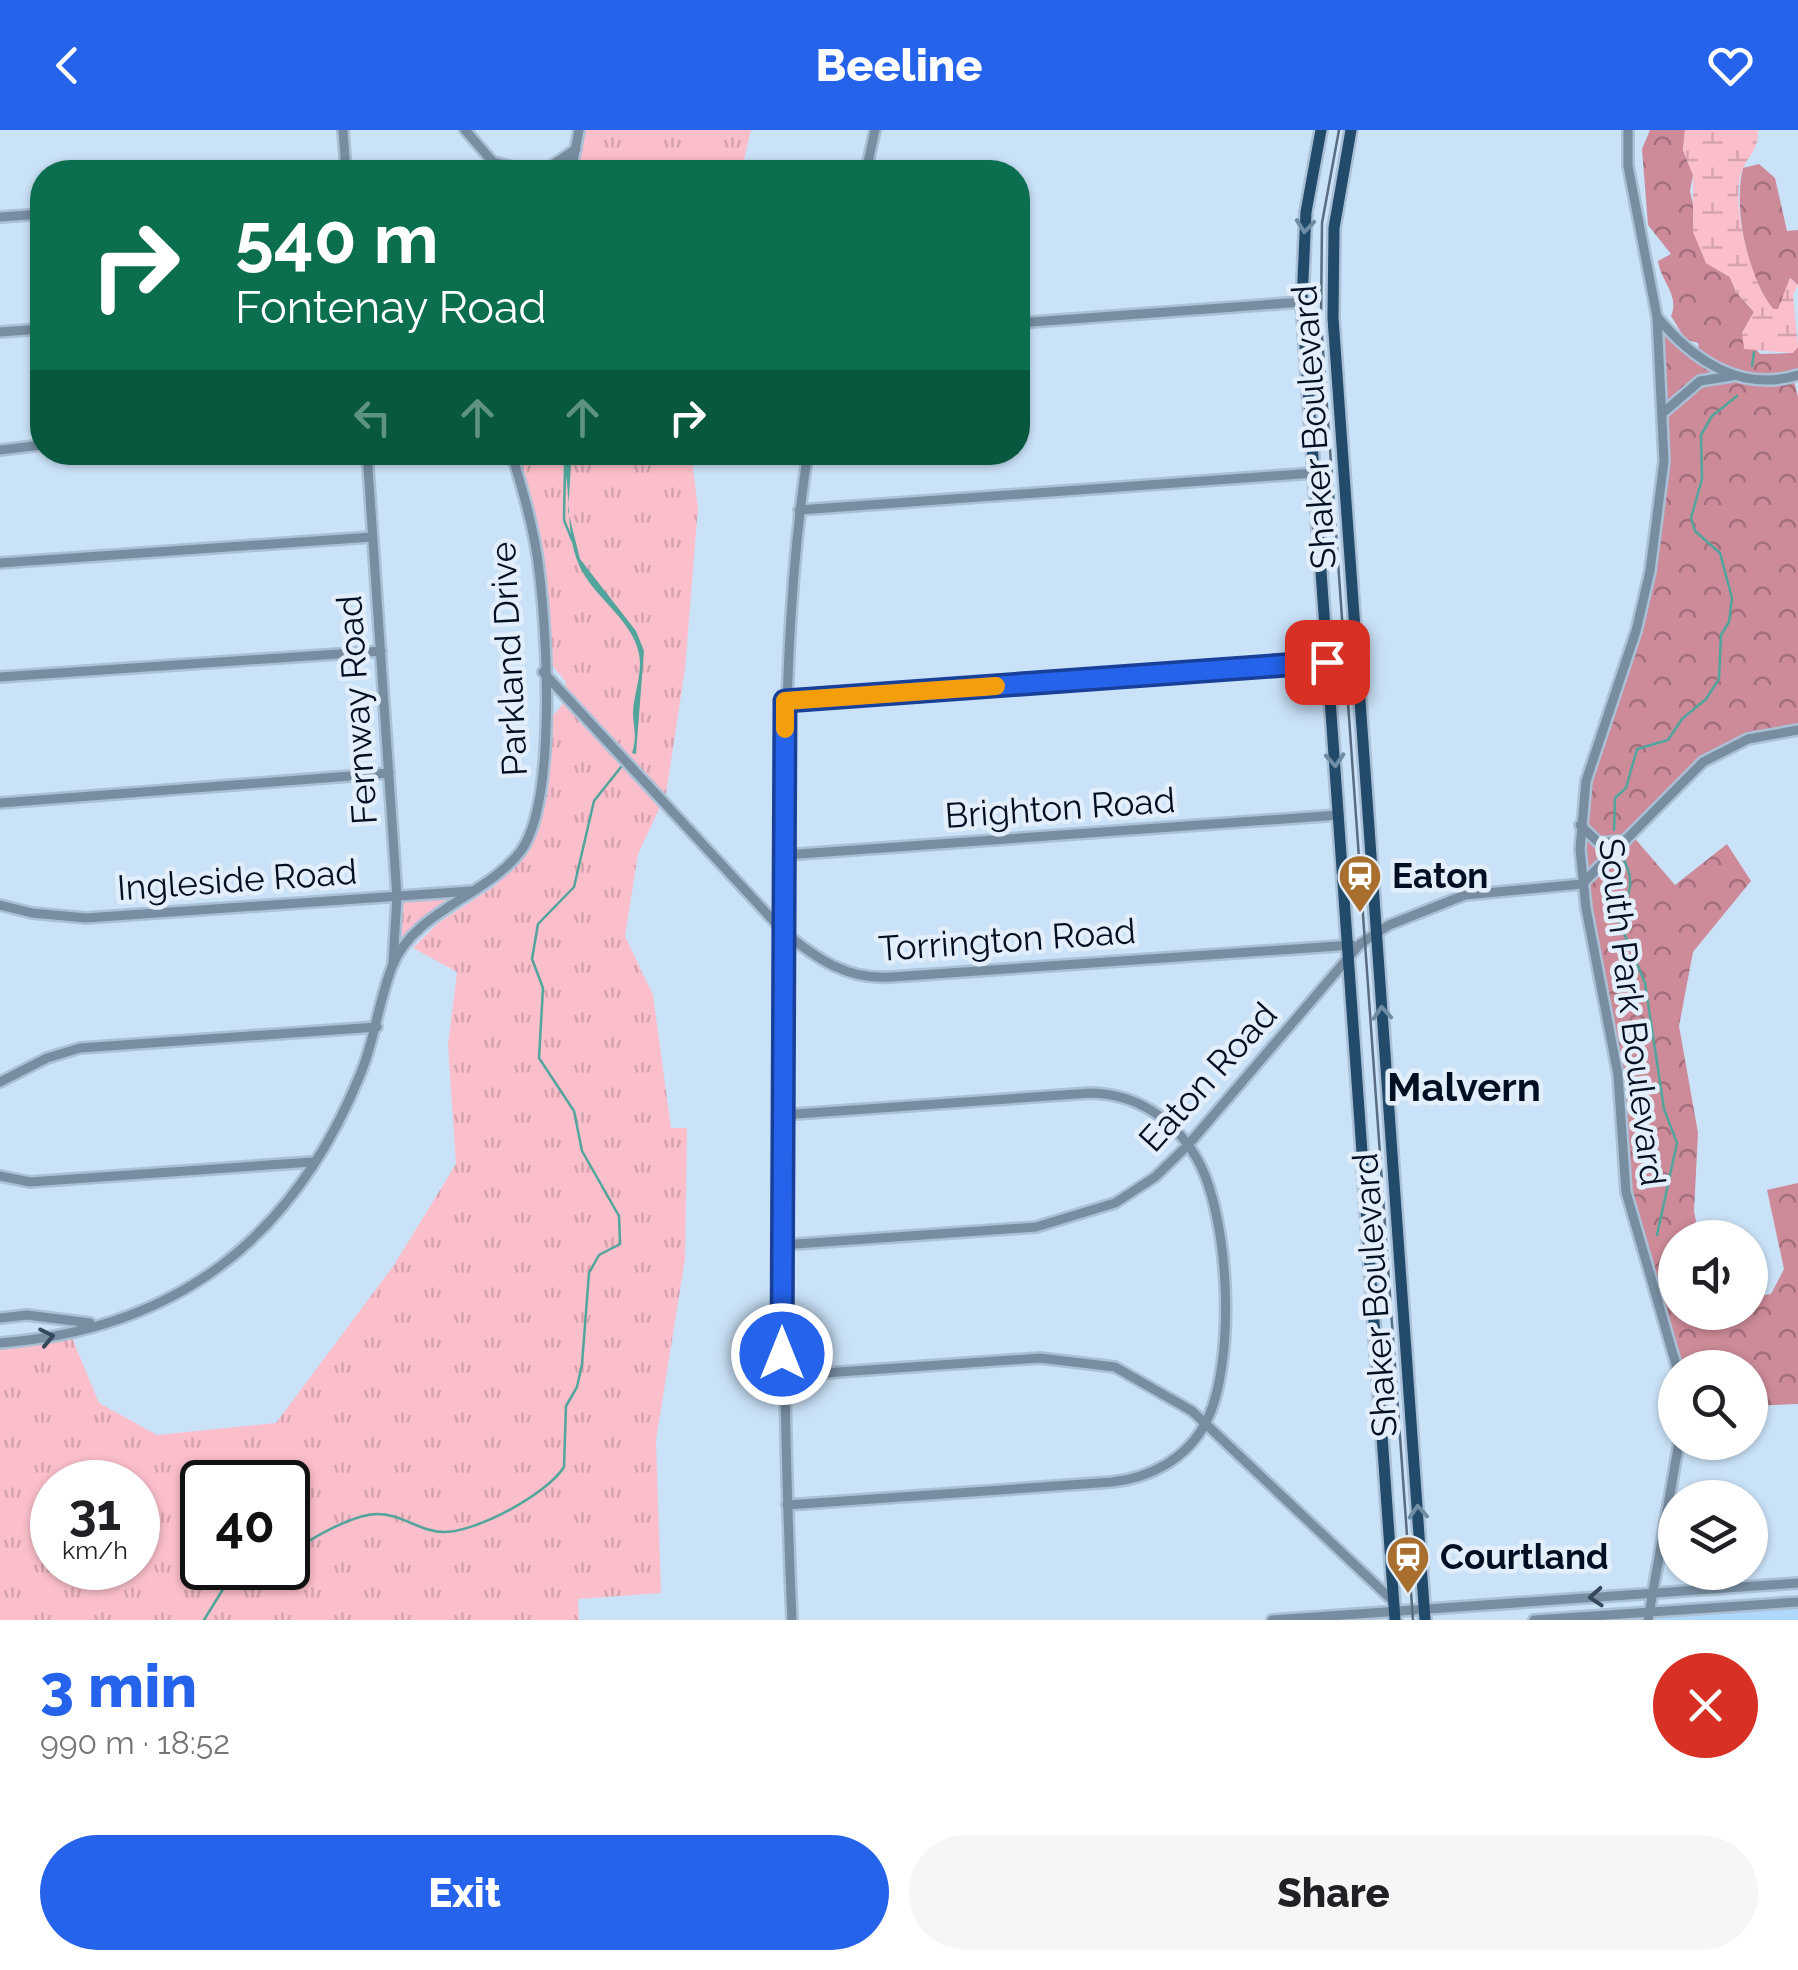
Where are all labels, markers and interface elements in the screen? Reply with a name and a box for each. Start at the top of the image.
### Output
icon: back [40,38,95,93]
icon: heart [1703,38,1758,93]
text: Beeline [815,39,983,92]
text: 540 m [235,197,439,279]
icon: right [70,200,200,330]
one-way arrow [1294,218,1316,234]
text: Fontenay Road [235,281,547,334]
street label: Shaker Boulevard [1283,284,1344,570]
icon: left [345,390,400,445]
icon: ahead [450,390,505,445]
icon: ahead [555,390,610,445]
icon: right [660,390,715,445]
street label: Parkland Drive [482,541,535,777]
street label: Fernway Road [328,594,385,826]
pin [1285,620,1370,705]
icon: arrive [1300,635,1355,690]
one-way arrow [1323,752,1345,768]
street label: Brighton Road [944,779,1176,836]
street label: South Park Boulevard [1591,836,1674,1188]
street label: Ingleside Road [116,851,358,908]
station icon: Eaton [1337,853,1383,914]
place label: Eaton [1392,855,1489,896]
street label: Torrington Road [877,910,1137,969]
street label: Eaton Road [1130,994,1285,1159]
one-way arrow [1372,1005,1393,1021]
district label: Malvern [1387,1063,1541,1110]
street label: Shaker Boulevard [1344,1152,1405,1438]
map controls [1658,1220,1768,1590]
button: sound [1658,1220,1768,1330]
position arrow [730,1302,834,1406]
one-way arrow [38,1327,55,1348]
button: search [1658,1350,1768,1460]
speed limit sign: 40 [180,1460,310,1590]
button: layers [1658,1480,1768,1590]
text: 31 [69,1483,121,1542]
one-way arrow [1407,1503,1429,1519]
station icon: Courtland [1385,1534,1431,1595]
text: km/h [62,1535,128,1565]
place label: Courtland [1440,1536,1609,1577]
one-way arrow [1588,1586,1604,1607]
text: 3 min [40,1651,197,1721]
button: close [1653,1653,1758,1758]
text: 990 m · 18:52 [40,1724,230,1761]
button: Exit [40,1835,889,1950]
button: Share [909,1835,1758,1950]

